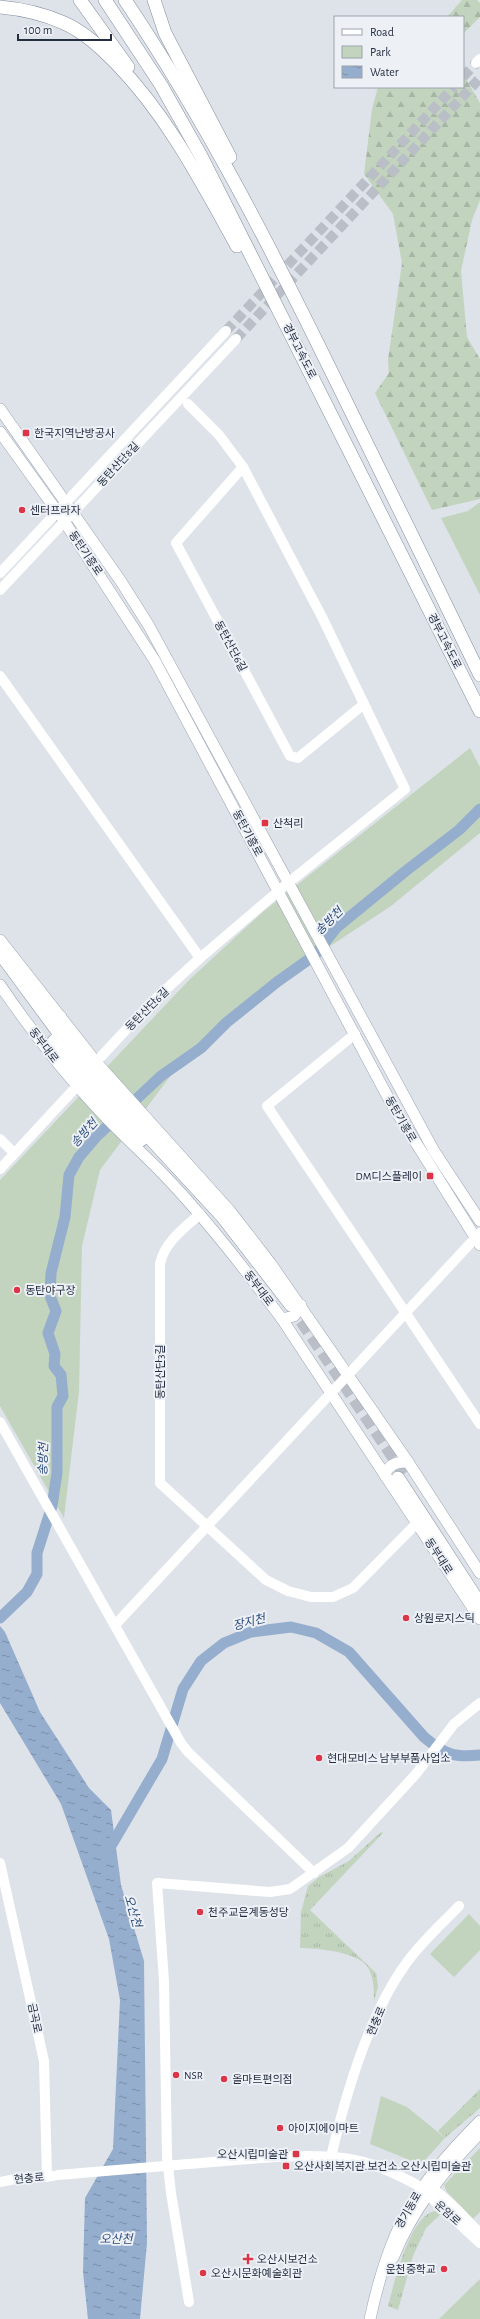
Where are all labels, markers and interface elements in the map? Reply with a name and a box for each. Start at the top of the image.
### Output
scale bar [18,16,111,42]
legend [334,16,464,88]
text: 100 m [24,24,52,36]
text: Road [370,26,394,38]
text: Park [370,46,391,58]
text: Water [370,66,399,78]
street label: 경부고속도로 [281,322,318,381]
marker: 한국지역난방공사 [21,428,31,438]
place label: 한국지역난방공사 [34,428,115,439]
street label: 동탄산단8길 [95,440,141,489]
marker: 센터프라자 [17,505,27,515]
place label: 센터프라자 [30,505,81,516]
street label: 동탄기흥로 [67,529,104,577]
street label: 경부고속도로 [426,612,463,671]
street label: 동탄산단6길 [213,619,249,673]
street label: 동탄기흥로 [231,808,264,858]
place label: 산척리 [273,817,303,829]
marker: 산척리 [260,818,270,828]
water label: 송방천 [313,904,346,937]
street label: 동탄산단6길 [124,986,171,1033]
street label: 동부대로 [27,1026,60,1065]
street label: 동탄기흥로 [383,1095,418,1144]
water label: 송방천 [68,1115,101,1149]
place label: DM디스플레이 [356,1171,422,1182]
marker: DM디스플레이 [425,1171,435,1181]
street label: 동부대로 [242,1269,275,1308]
marker: 동탄야구장 [12,1285,22,1295]
place label: 동탄야구장 [25,1285,76,1296]
street label: 동탄산단3길 [155,1344,166,1400]
water label: 송방천 [36,1440,50,1476]
street label: 동부대로 [423,1536,454,1576]
water label: 장지천 [231,1612,268,1632]
marker: 상원로지스틱 [401,1613,411,1623]
place label: 상원로지스틱 [414,1613,475,1624]
place label: 현대모비스 남부부품사업소 [327,1752,450,1764]
marker: 현대모비스 남부부품사업소 [314,1753,324,1763]
water label: 오산천 [123,1893,144,1930]
place label: 천주교은계동성당 [208,1906,289,1918]
marker: 천주교은계동성당 [195,1907,205,1917]
street label: 금곡로 [26,2002,43,2034]
street label: 현충로 [365,2005,387,2037]
marker: NSR [171,2070,181,2080]
place label: NSR [184,2070,203,2081]
marker: 올마트편의점 [219,2074,229,2084]
place label: 올마트편의점 [232,2074,293,2085]
marker: 아이지에이마트 [275,2123,285,2133]
place label: 아이지에이마트 [288,2123,359,2134]
place label: 오산시립미술관 [217,2149,288,2160]
marker: 오산시립미술관 [291,2149,301,2159]
marker: 오산사회복지관.보건소.오산시립미술관 [281,2161,291,2171]
place label: 오산사회복지관.보건소.오산시립미술관 [294,2161,471,2172]
street label: 현충로 [13,2171,45,2185]
street label: 경기동로 [394,2190,423,2231]
street label: 운암로 [433,2199,463,2228]
water label: 오산천 [99,2233,135,2245]
marker: 오산시보건소 [242,2253,254,2265]
place label: 오산시보건소 [257,2254,318,2265]
place label: 운천중학교 [385,2263,436,2275]
marker: 운천중학교 [439,2264,449,2274]
marker: 오산시문화예술회관 [198,2268,208,2278]
place label: 오산시문화예술회관 [211,2268,302,2279]

